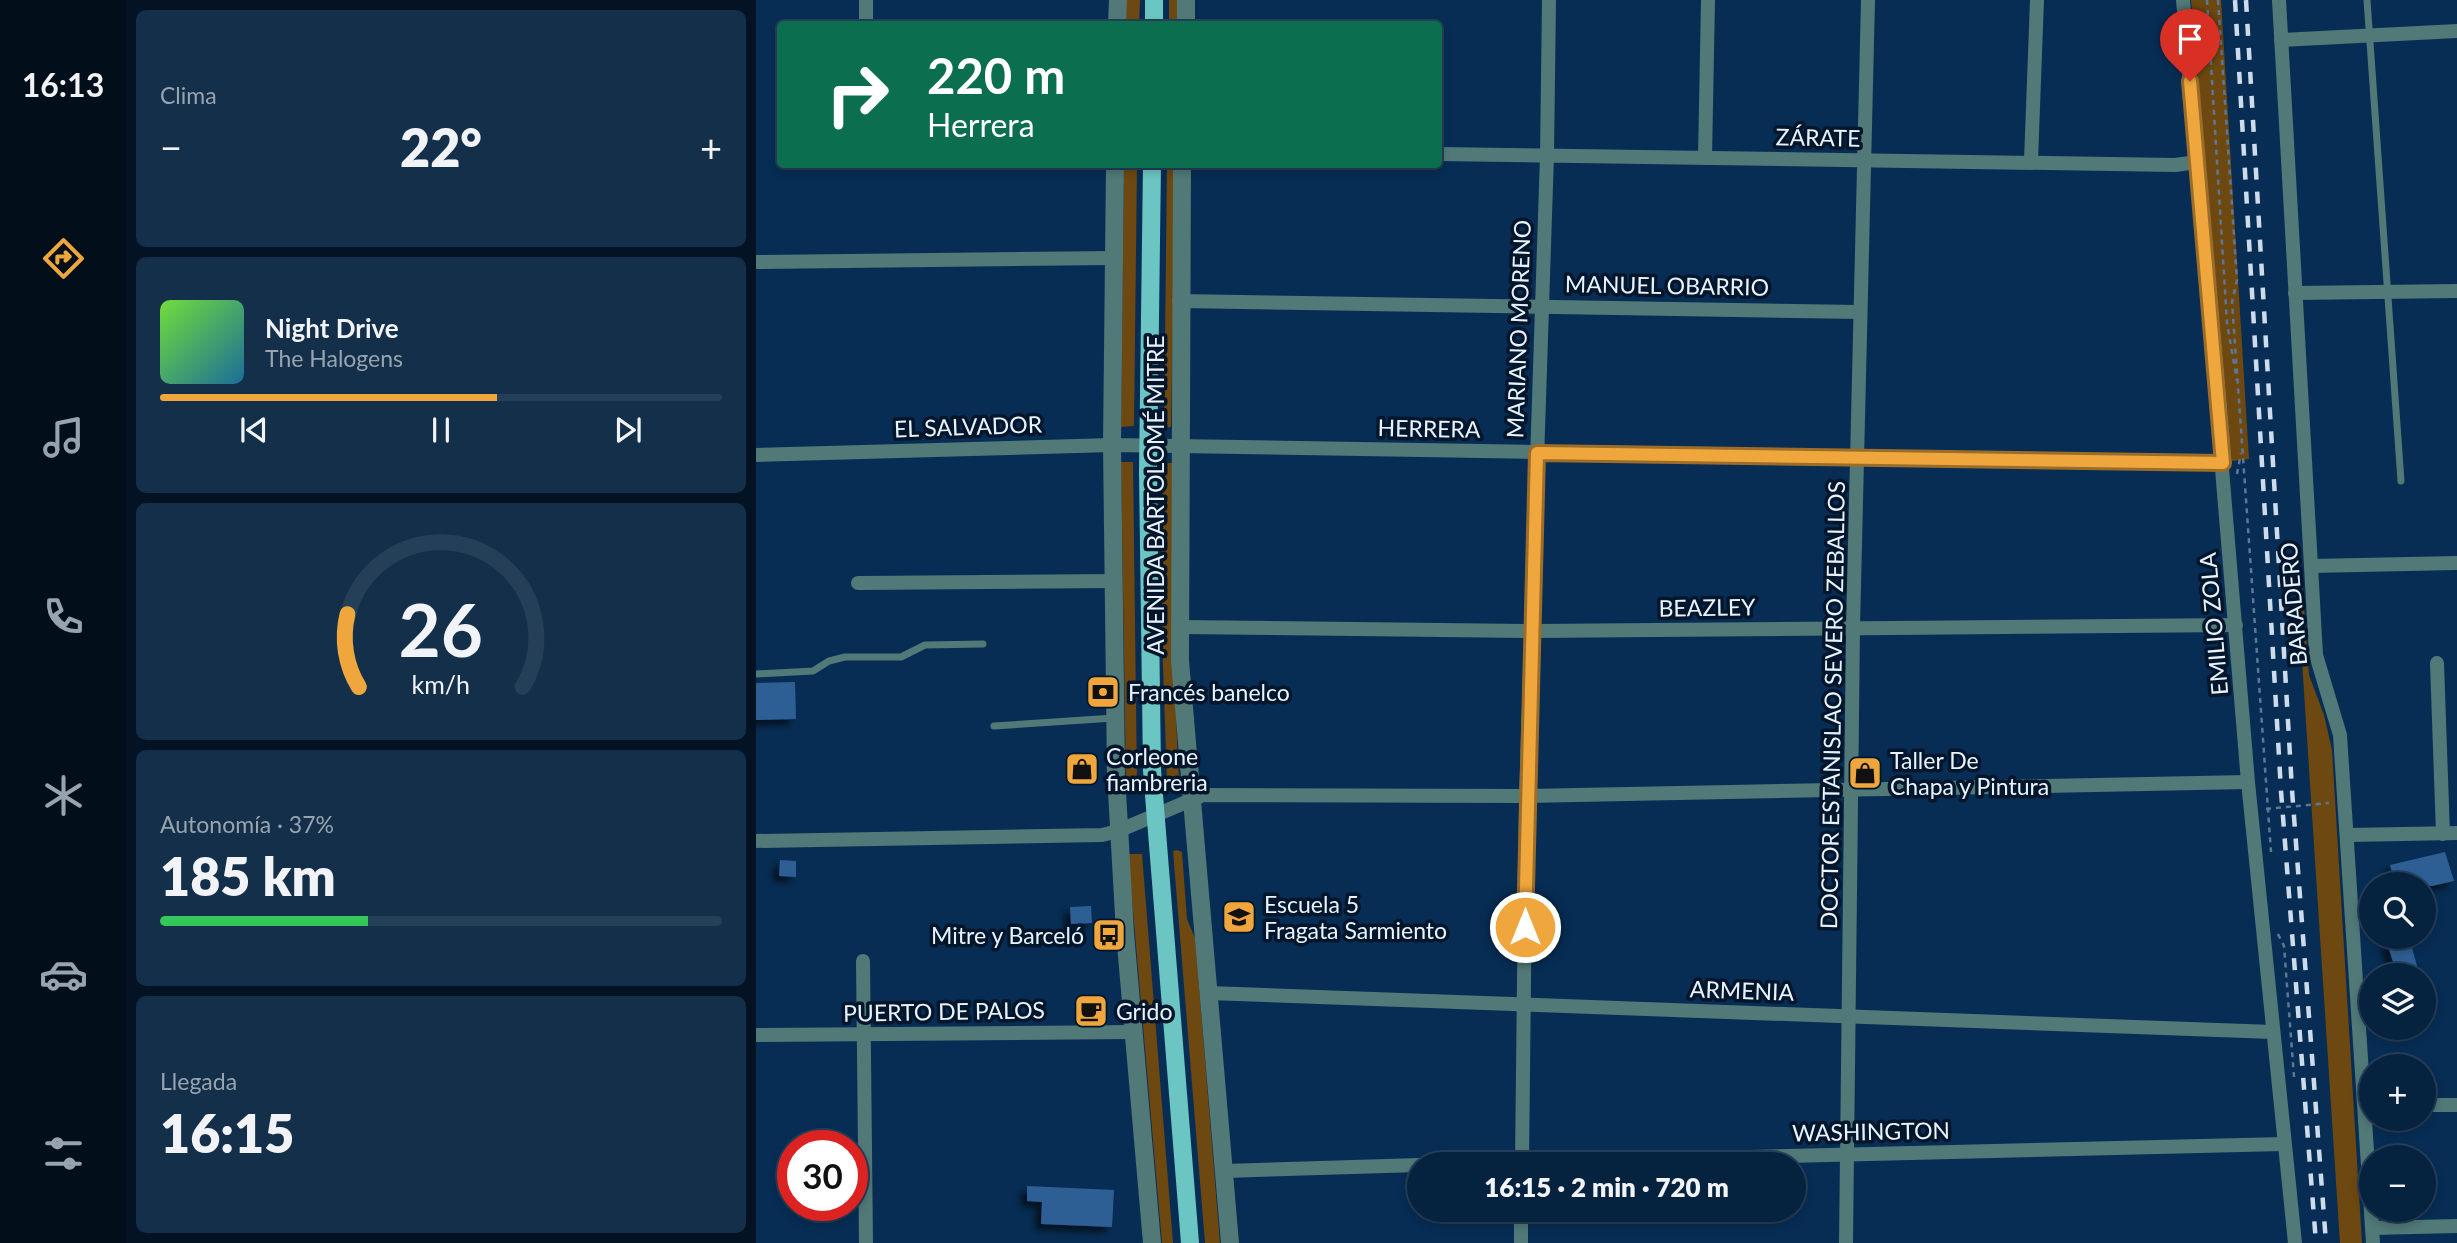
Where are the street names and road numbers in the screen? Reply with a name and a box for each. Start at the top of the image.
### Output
street label: ZÁRATE [1775,122,1861,152]
street label: MARIANO MORENO [1500,219,1536,439]
street label: MANUEL OBARRIO [1565,269,1769,301]
street label: AVENIDA BARTOLOMÉ MITRE [1141,335,1169,655]
street label: EL SALVADOR [894,409,1043,443]
street label: HERRERA [1377,413,1481,443]
street label: DOCTOR ESTANISLAO SEVERO ZEBALLOS [1814,481,1850,929]
street label: BARADERO [2274,541,2312,667]
street label: EMILIO ZOLA [2193,551,2233,696]
street label: BEAZLEY [1658,592,1756,622]
street label: ARMENIA [1689,974,1795,1006]
street label: PUERTO DE PALOS [843,995,1045,1027]
street label: WASHINGTON [1792,1116,1950,1146]

